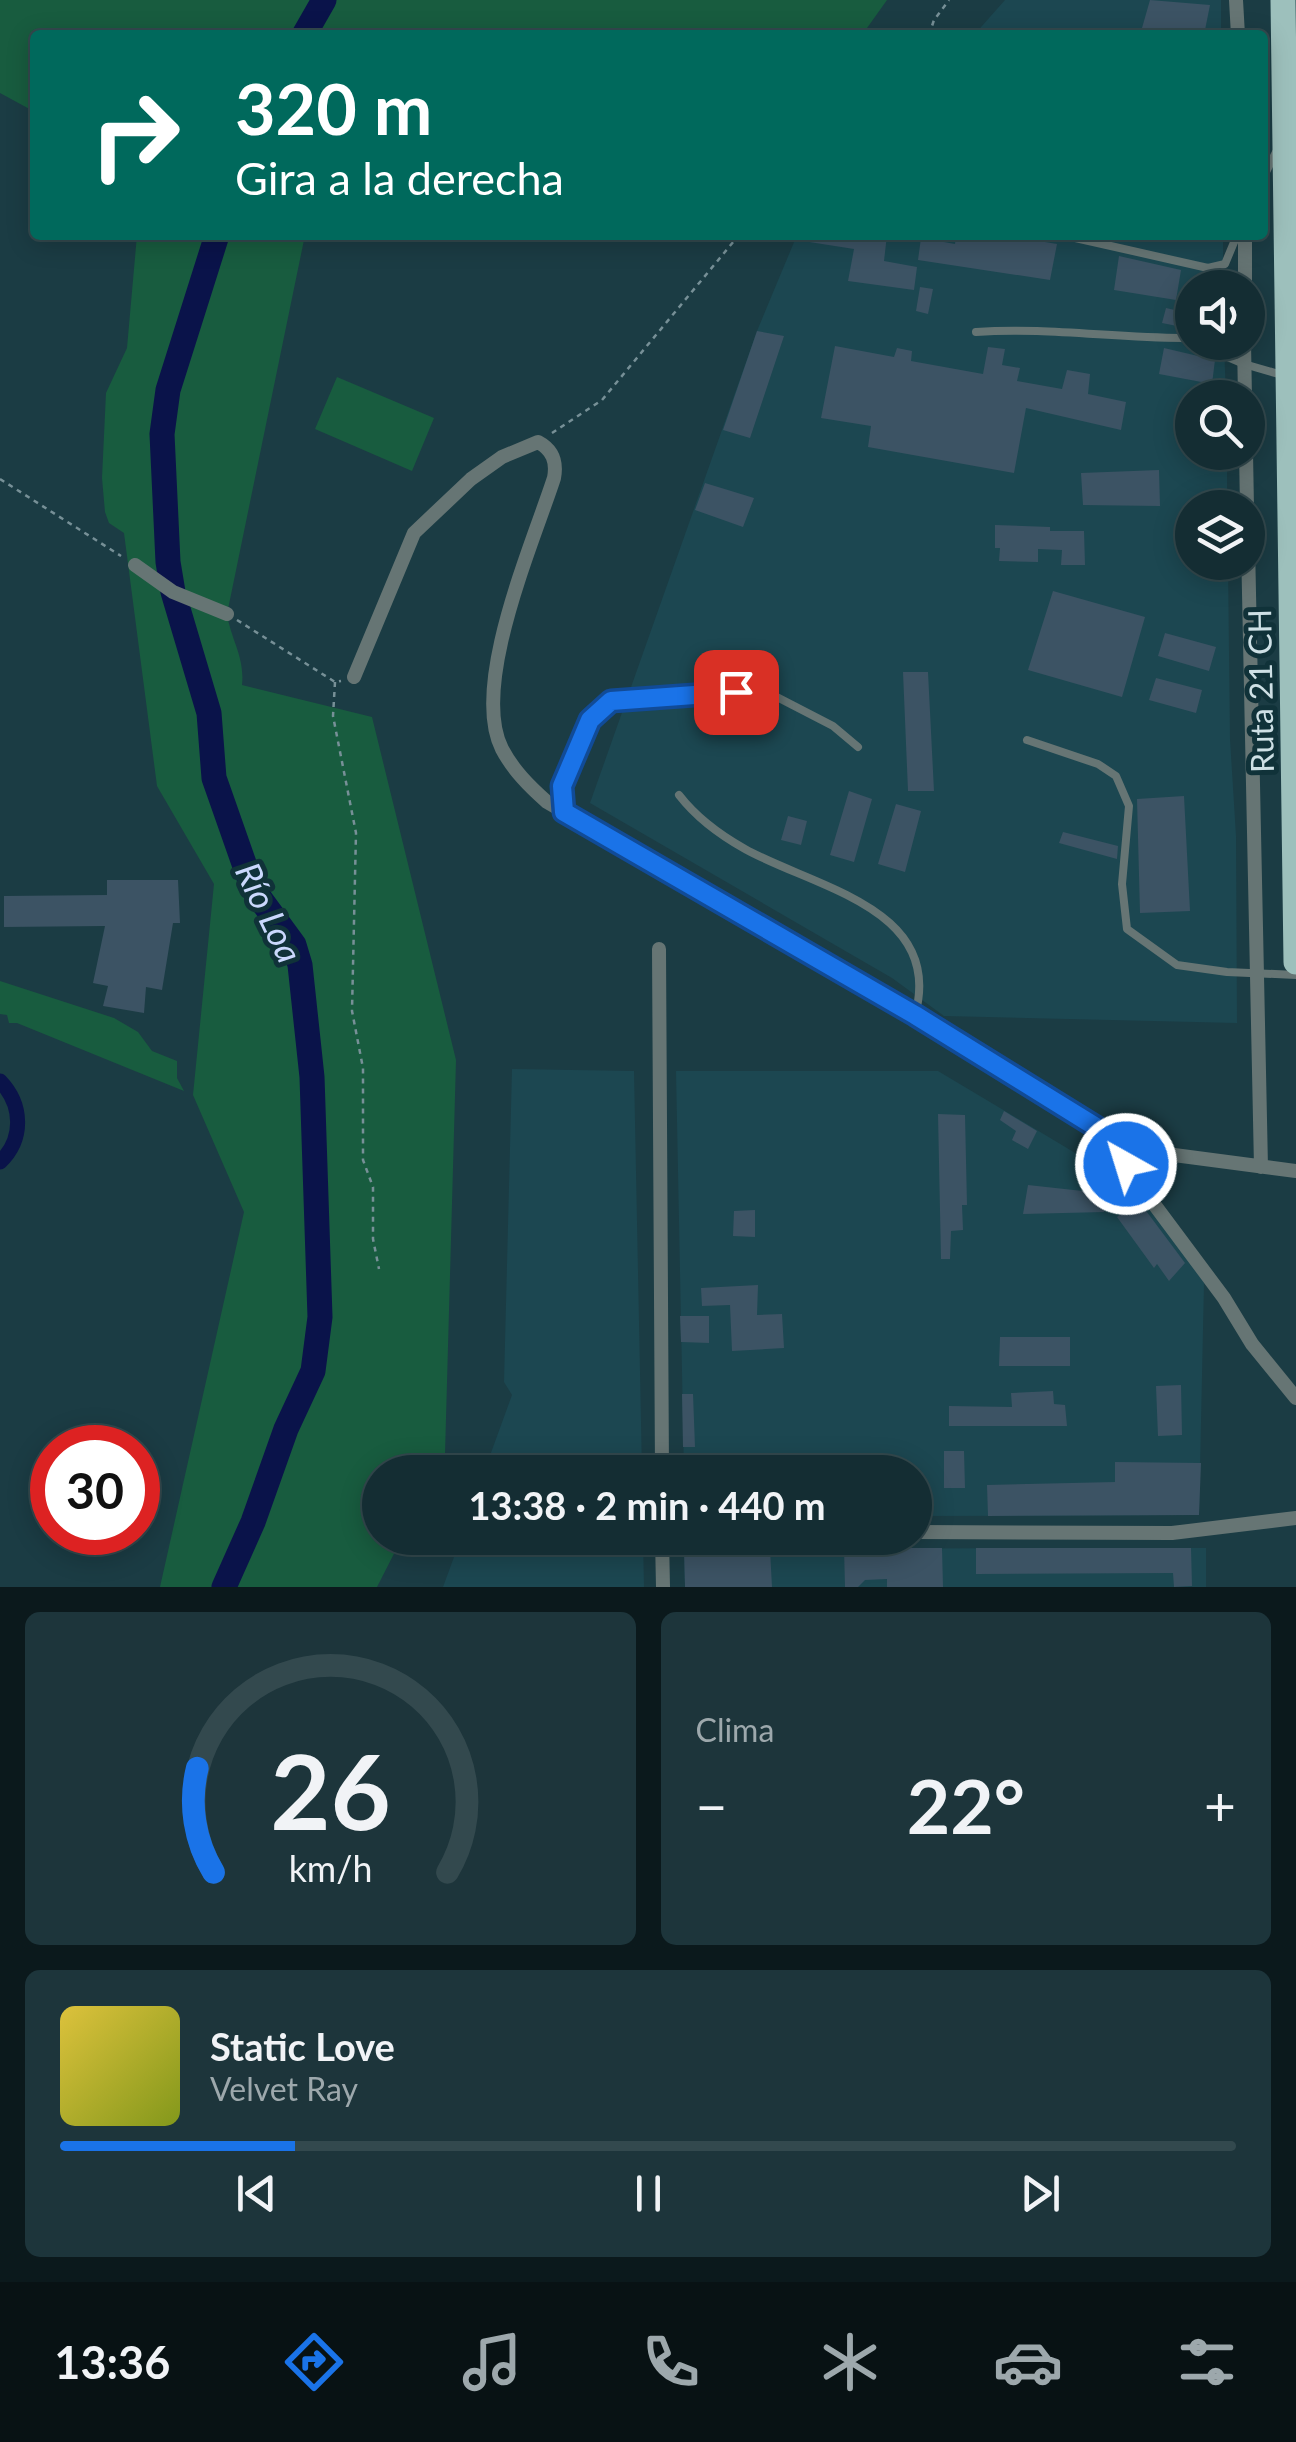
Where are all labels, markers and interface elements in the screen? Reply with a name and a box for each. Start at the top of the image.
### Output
text: 320 m [235,66,432,150]
icon: right [70,70,200,200]
text: Gira a la derecha [235,151,564,205]
map controls [1175,270,1265,580]
button: sound [1175,270,1265,360]
button: search [1175,380,1265,470]
button: layers [1175,490,1265,580]
street label: Ruta 21 CH [1239,609,1281,773]
pin [694,650,779,735]
icon: arrive [709,665,764,720]
water label: Río Loa [228,855,312,969]
position arrow [1074,1112,1178,1216]
speed limit sign: 30 [30,1425,160,1555]
text: 13:38 · 2 min · 440 m [468,1482,826,1528]
text: Clima [696,1710,774,1749]
text: 26 [270,1727,391,1852]
text: 22° [907,1760,1025,1850]
text: − [696,1772,727,1838]
text: + [1204,1772,1236,1838]
text: km/h [288,1847,372,1890]
text: Static Love [210,2023,395,2069]
text: Velvet Ray [210,2069,358,2108]
icon: previous [229,2166,284,2221]
icon: pause [621,2166,676,2221]
icon: next [1013,2166,1068,2221]
icon: directions [279,2327,349,2397]
icon: music [457,2327,527,2397]
icon: phone [636,2327,706,2397]
icon: climate [815,2327,885,2397]
icon: car [993,2327,1063,2397]
icon: filters [1172,2327,1242,2397]
text: 13:36 [54,2335,170,2389]

